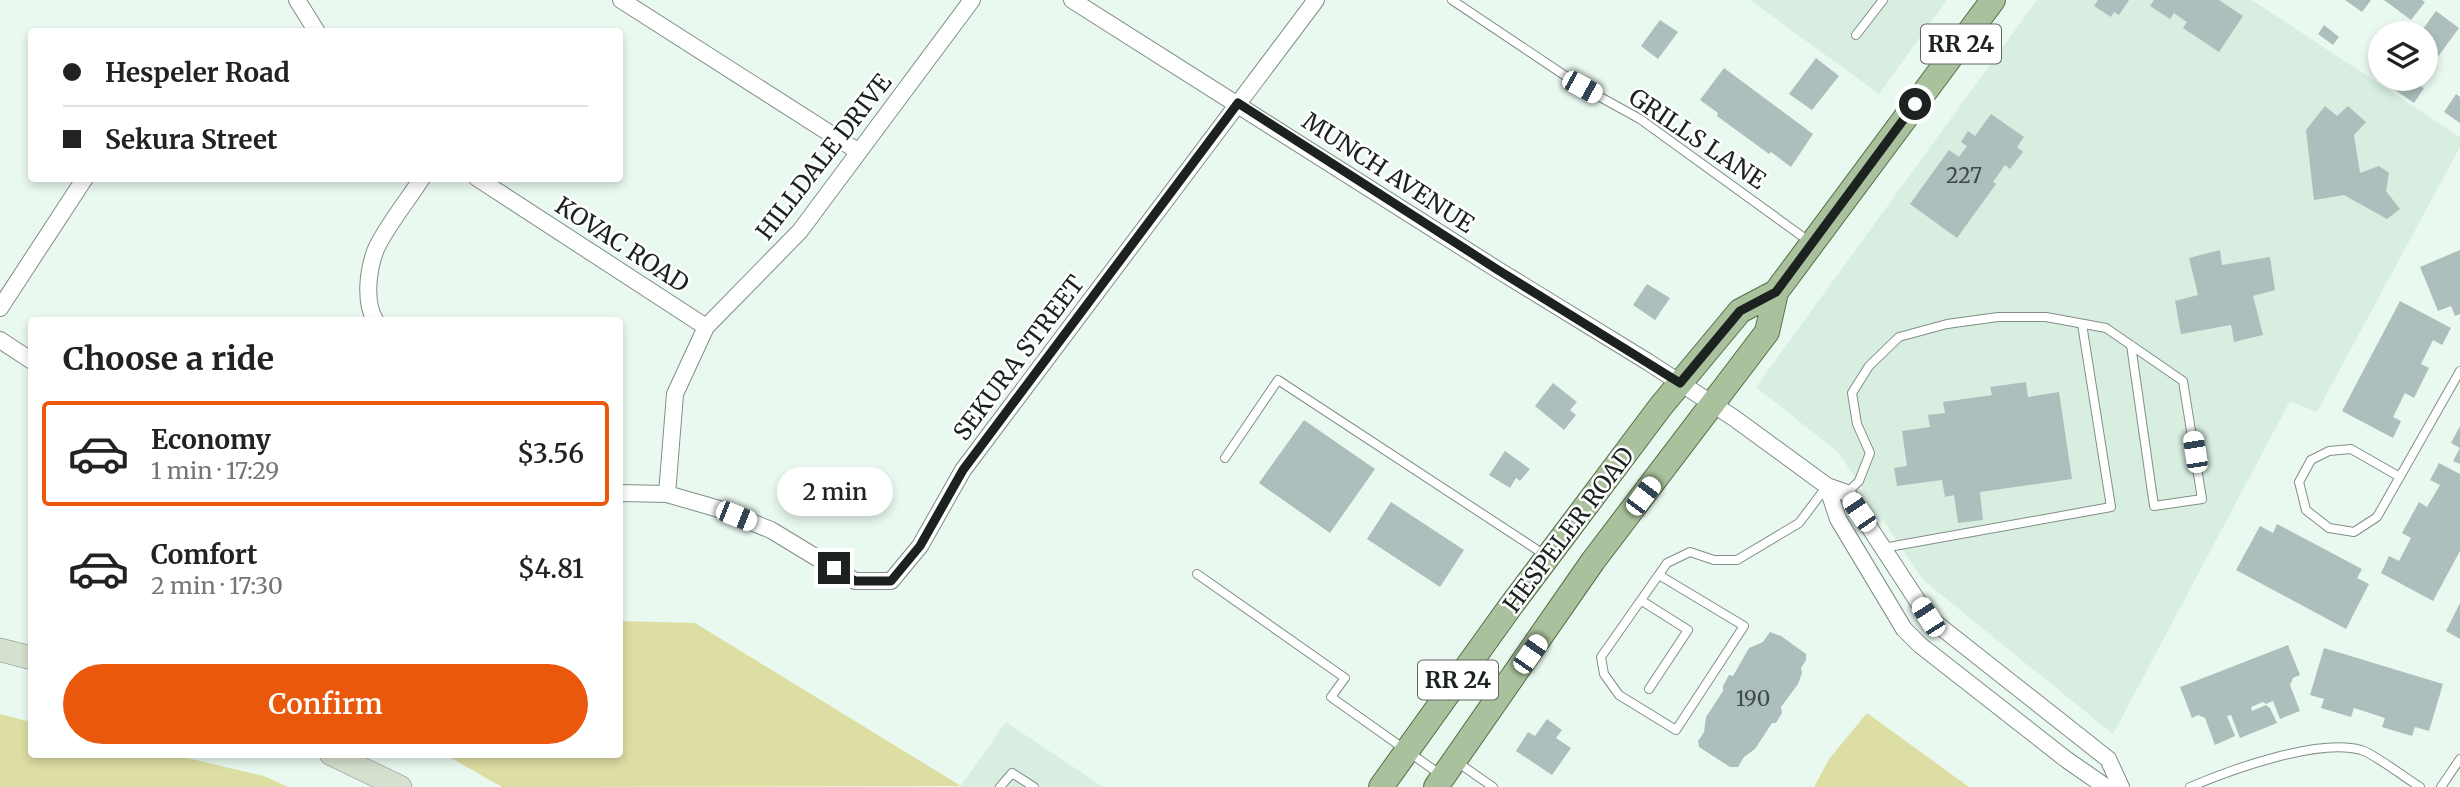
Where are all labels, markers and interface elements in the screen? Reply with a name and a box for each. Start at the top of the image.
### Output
map controls [2368,21,2438,91]
button: layers [2368,21,2438,91]
road number: RR 24 [1921,24,2001,64]
text: Hespeler Road [105,56,290,89]
street label: HILLDALE DRIVE [749,67,899,246]
car [1559,68,1606,106]
street label: GRILLS LANE [1623,81,1772,196]
route start [1899,88,1931,120]
street label: MUNCH AVENUE [1296,105,1481,240]
text: Sekura Street [105,123,277,156]
house number: 227 [1946,162,1982,189]
street label: KOVAC ROAD [550,190,695,299]
street label: SEKURA STREET [946,269,1091,446]
text: Choose a ride [63,339,274,379]
icon: car [67,422,130,485]
text: Economy [151,423,271,456]
car [2182,430,2209,474]
text: $3.56 [517,437,584,470]
street label: HESPELER ROAD [1496,441,1641,619]
text: 1 min · 17:29 [151,456,279,485]
callout: 2 min [776,466,892,516]
car [1622,473,1665,519]
text: 2 min [803,477,867,506]
car [1839,489,1880,535]
car [713,498,760,534]
icon: car [67,537,130,600]
text: Comfort [151,538,257,571]
text: $4.81 [518,552,584,585]
route end [818,552,850,584]
text: 2 min · 17:30 [151,571,283,600]
car [1908,594,1949,640]
car [1510,631,1551,677]
road number: RR 24 [1418,660,1498,700]
button: Confirm [63,664,588,744]
house number: 190 [1736,685,1770,712]

